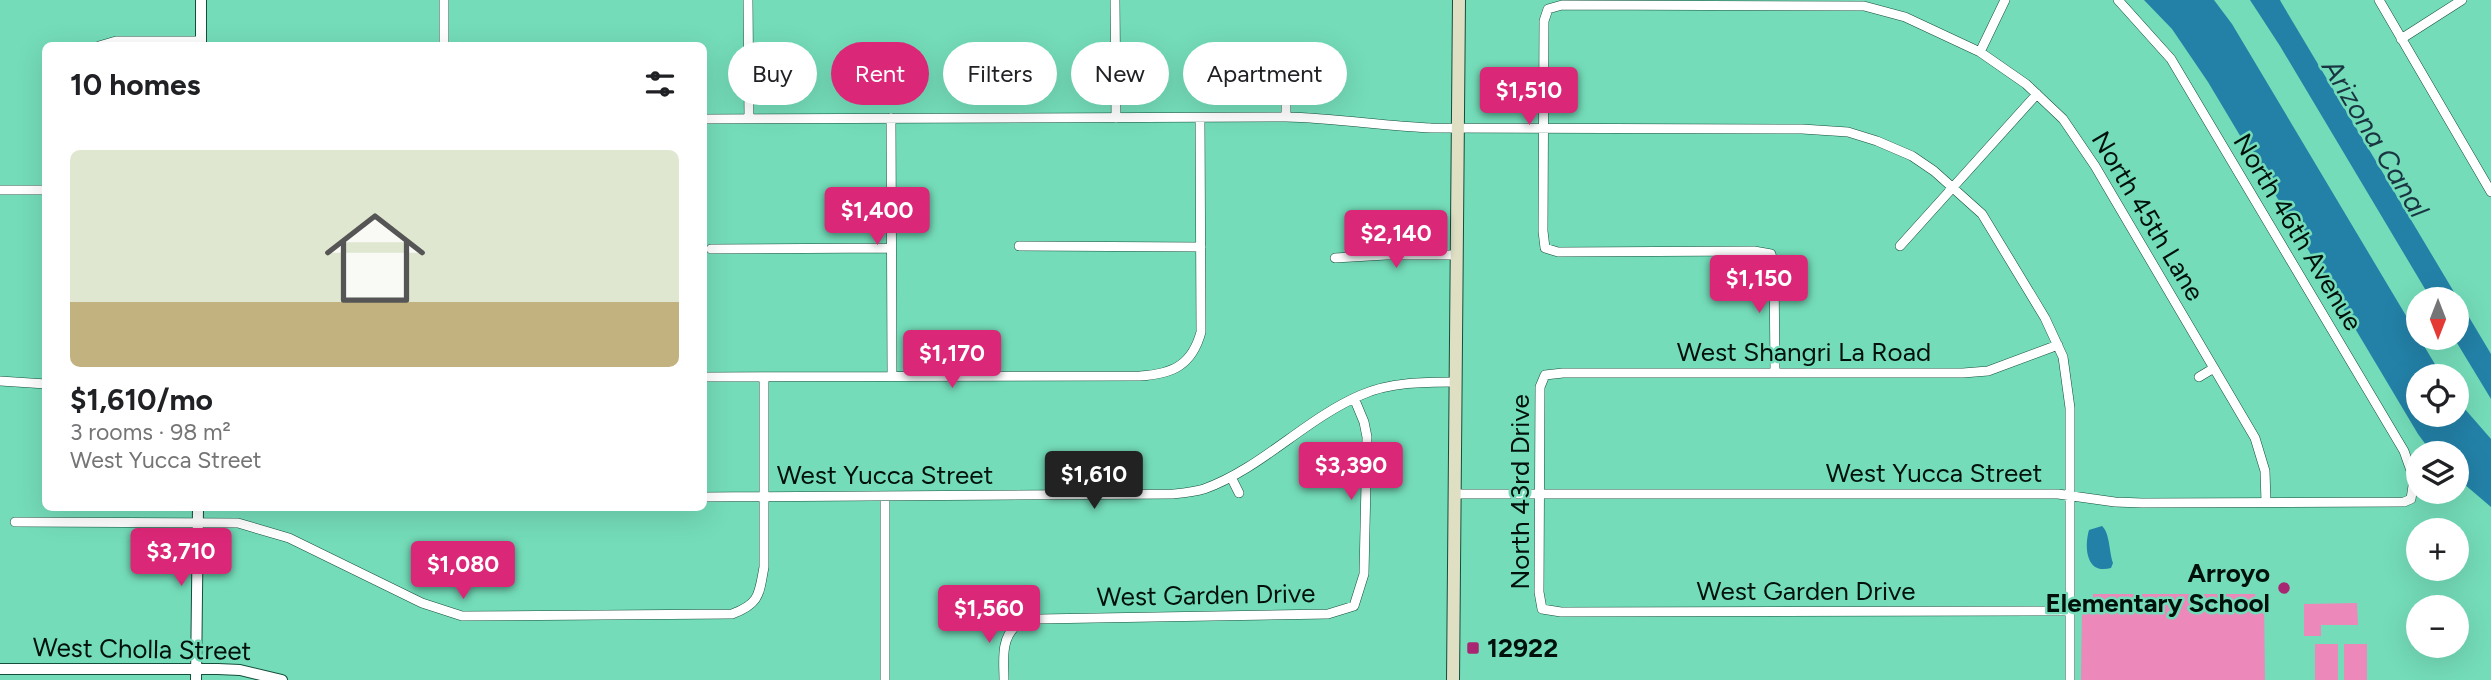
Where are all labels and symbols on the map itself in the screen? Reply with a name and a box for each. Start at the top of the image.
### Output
water label: Arizona Canal [2315,52,2437,224]
pin: $1,510 [1472,68,1586,127]
street label: North 45th Lane [2085,125,2211,307]
street label: North 46th Avenue [2227,128,2369,336]
pin: $1,400 [820,188,934,247]
pin: $2,140 [1339,210,1453,270]
pin: $1,150 [1702,256,1816,315]
north arrow [2406,287,2469,350]
pin: $1,170 [895,330,1009,390]
street label: West Shangri La Road [1677,336,1931,368]
street label: North 43rd Drive [1504,394,1536,590]
pin: $3,390 [1294,442,1408,502]
pin: $1,610 [1037,452,1151,511]
street label: West Yucca Street [1826,457,2042,489]
street label: West Yucca Street [777,459,993,491]
pin: $3,710 [124,528,238,588]
pin: $1,080 [406,542,520,601]
place label: Arroyo Elementary School [2046,557,2270,619]
street label: West Garden Drive [1697,575,1915,607]
street label: West Garden Drive [1096,577,1316,613]
marker: Arroyo Elementary School [2276,580,2292,596]
pin: $1,560 [932,586,1046,645]
street label: West Cholla Street [32,631,252,667]
place label: 12922 [1487,632,1558,664]
marker: 12922 [1465,640,1481,656]

